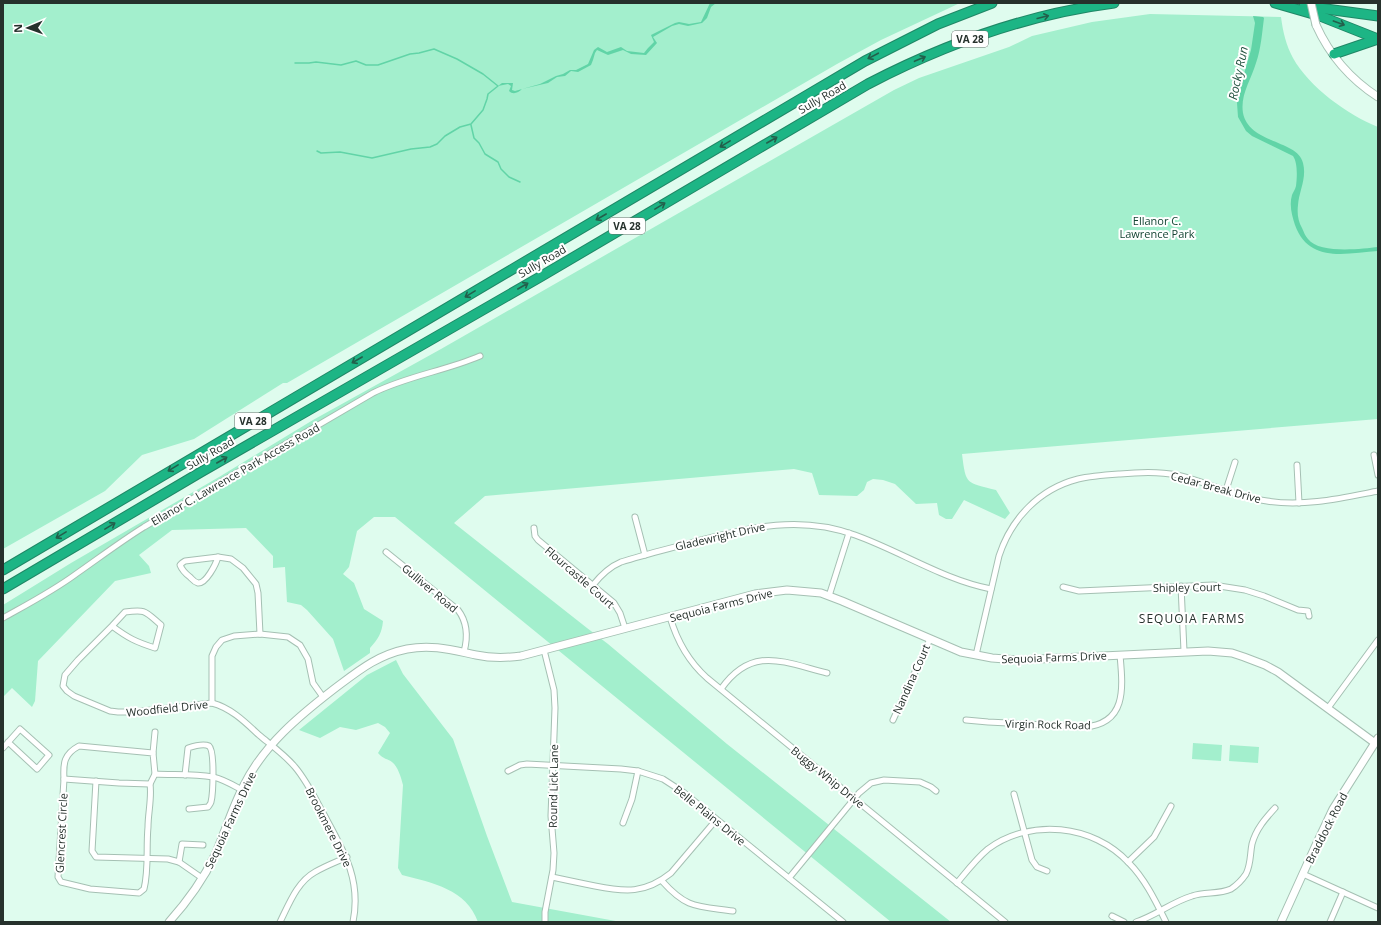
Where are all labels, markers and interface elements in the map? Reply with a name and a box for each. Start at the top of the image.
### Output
north arrow [8,8,48,48]
one-way arrow [1036,12,1049,20]
one-way arrow [1333,20,1345,28]
text: N [10,24,25,33]
road number: VA 28 [952,31,988,47]
water label: Rocky Run [1224,45,1252,101]
one-way arrow [867,53,879,61]
one-way arrow [914,55,926,62]
street label: Sully Road [795,77,849,117]
one-way arrow [766,136,778,144]
one-way arrow [719,140,731,148]
one-way arrow [654,202,666,210]
one-way arrow [596,213,607,221]
park label: Ellanor C. Lawrence Park [1119,213,1195,241]
road number: VA 28 [609,218,645,234]
street label: Sully Road [515,241,569,281]
one-way arrow [517,282,529,290]
one-way arrow [464,291,476,299]
one-way arrow [352,356,363,364]
road number: VA 28 [235,413,271,429]
street label: Ellanor C. Lawrence Park Access Road [148,419,322,529]
street label: Sully Road [183,433,237,473]
one-way arrow [216,455,228,463]
one-way arrow [167,465,179,473]
street label: Cedar Break Drive [1169,468,1263,506]
street label: Gladewright Drive [673,518,767,554]
one-way arrow [104,521,116,529]
one-way arrow [55,531,67,539]
street label: Flourcastle Court [542,543,618,611]
street label: Gulliver Road [399,560,461,616]
street label: Shipley Court [1153,579,1221,595]
street label: Sequoia Farms Drive [668,585,774,625]
district label: SEQUOIA FARMS [1139,610,1245,627]
street label: Nandina Court [889,642,933,716]
street label: Sequoia Farms Drive [1001,648,1107,666]
street label: Woodfield Drive [125,696,209,720]
street label: Virgin Rock Road [1005,716,1091,732]
street label: Buggy Whip Drive [788,743,868,811]
street label: Round Lick Lane [545,744,561,828]
street label: Sequoia Farms Drive [201,769,259,871]
street label: Belle Plains Drive [671,782,749,848]
street label: Brookmere Drive [302,785,356,869]
street label: Braddock Road [1302,790,1350,866]
street label: Glencrest Circle [51,793,71,873]

